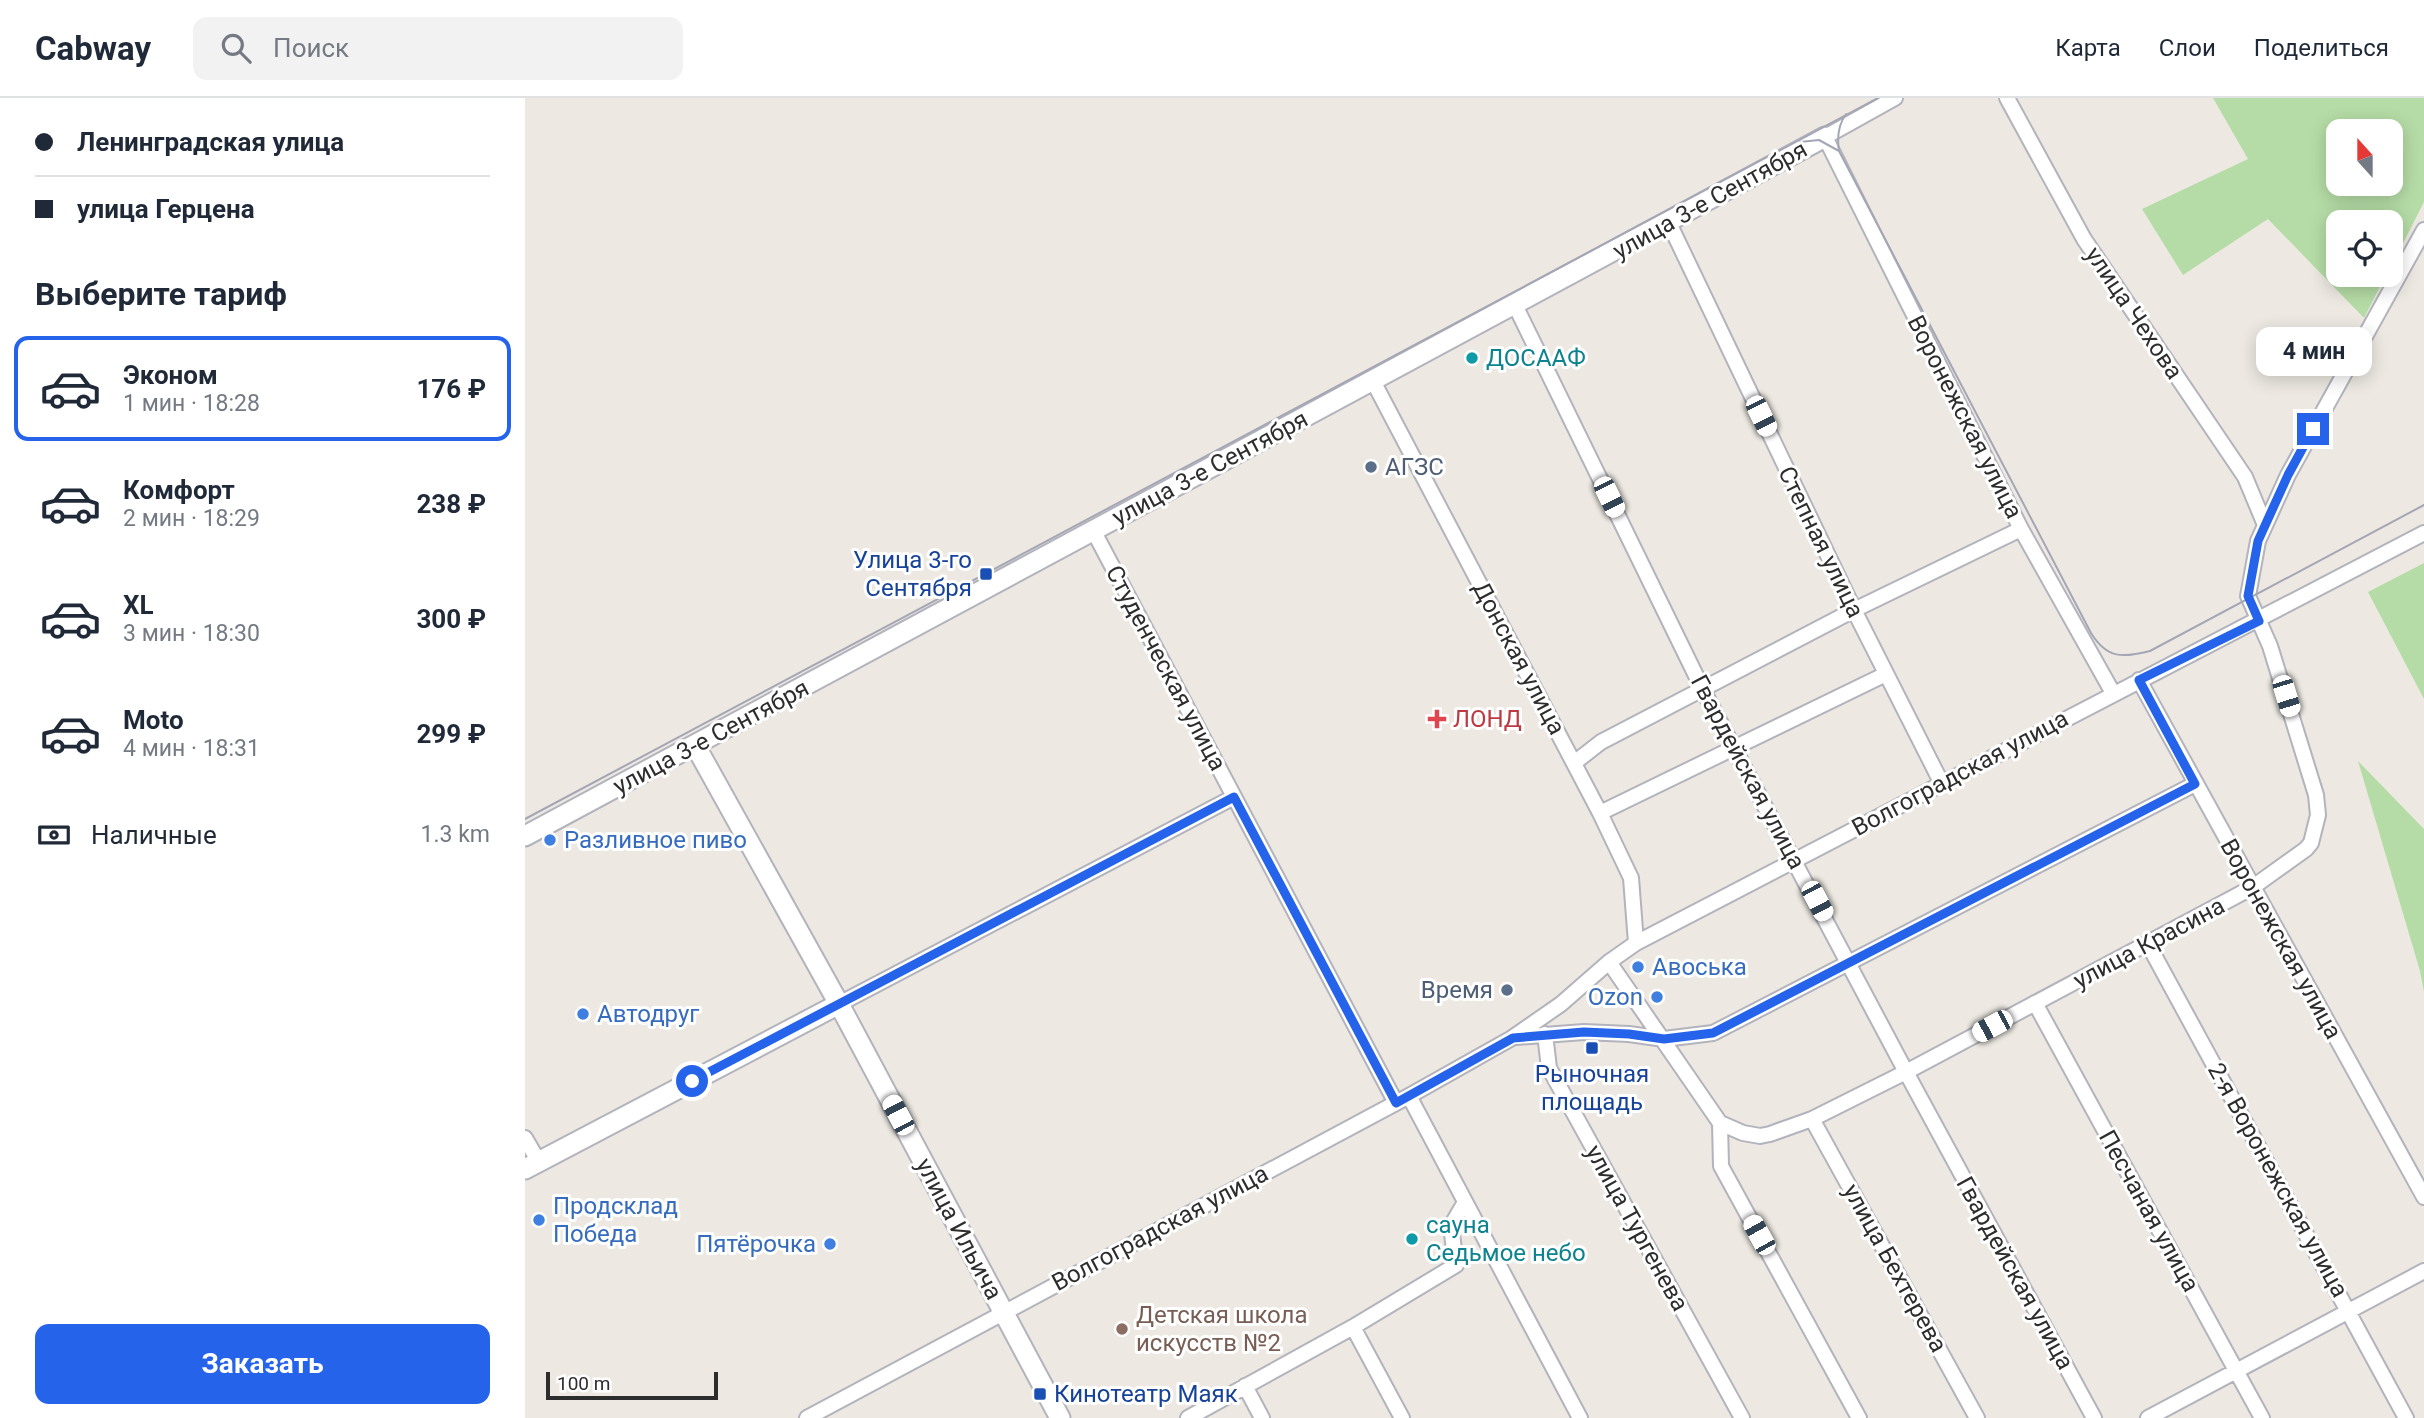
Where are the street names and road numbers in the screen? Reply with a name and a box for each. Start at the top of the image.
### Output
street label: улица 3-е Сентября [1608,135,1812,265]
street label: улица Чехова [2080,242,2188,384]
street label: Воронежская улица [1902,311,2028,523]
street label: улица 3-е Сентября [1108,405,1312,531]
street label: Степная улица [1772,462,1870,622]
street label: Студенческая улица [1100,561,1232,775]
street label: Донская улица [1467,577,1571,739]
street label: Гвардейская улица [1685,670,1811,874]
street label: улица 3-е Сентября [609,674,813,800]
street label: Волгоградская улица [1847,704,2073,842]
street label: Воронежская улица [2214,834,2348,1044]
street label: улица Красина [2069,891,2229,995]
street label: 2-я Воронежская улица [2202,1058,2354,1302]
street label: Песчаная улица [2093,1125,2205,1297]
street label: улица Тургенева [1580,1140,1694,1316]
street label: улица Ильича [910,1154,1008,1304]
street label: Волгоградская улица [1047,1159,1273,1297]
street label: Гвардейская улица [1950,1172,2080,1374]
street label: улица Бехтерева [1837,1179,1953,1357]

